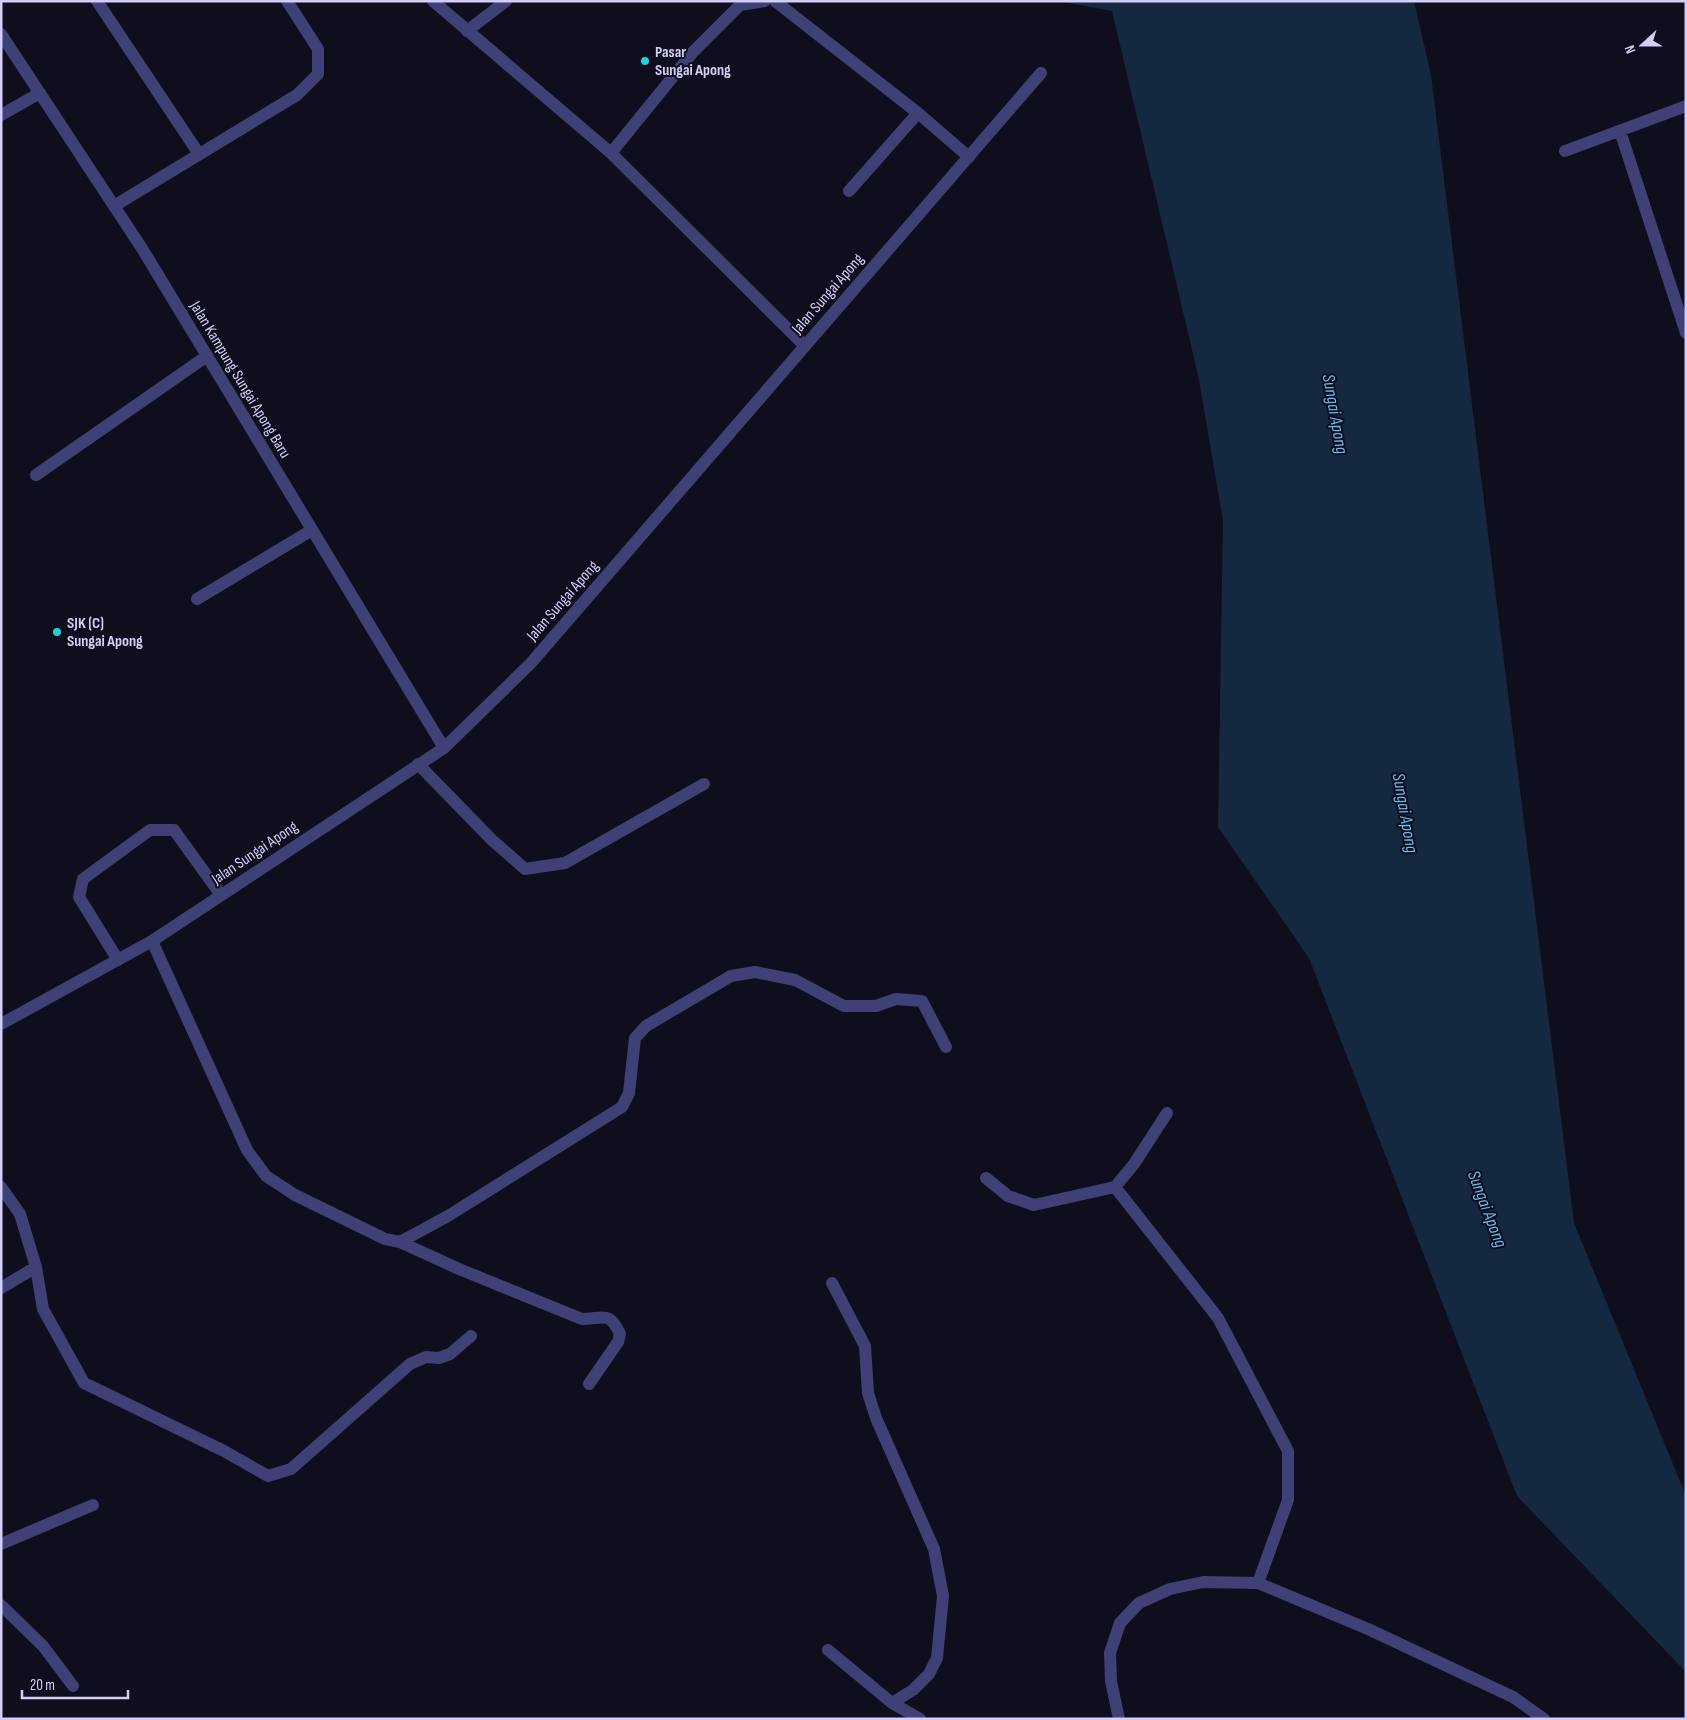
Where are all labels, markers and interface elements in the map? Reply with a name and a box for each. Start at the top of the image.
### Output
north arrow [1617,20,1667,70]
place label: Pasar Sungai Apong [655,43,731,80]
text: N [1621,43,1640,56]
marker: Pasar Sungai Apong [639,55,651,67]
street label: Jalan Sungai Apong [787,250,868,339]
street label: Jalan Kampung Sungai Apong Baru [185,297,294,462]
water label: Sungai Apong [1318,373,1352,456]
street label: Jalan Sungai Apong [522,557,603,646]
place label: SJK (C) Sungai Apong [67,614,143,651]
marker: SJK (C) Sungai Apong [51,626,63,638]
water label: Sungai Apong [1388,772,1422,855]
street label: Jalan Sungai Apong [207,817,302,889]
water label: Sungai Apong [1463,1168,1511,1251]
scale bar [22,1668,129,1700]
text: 20 m [30,1676,55,1695]

